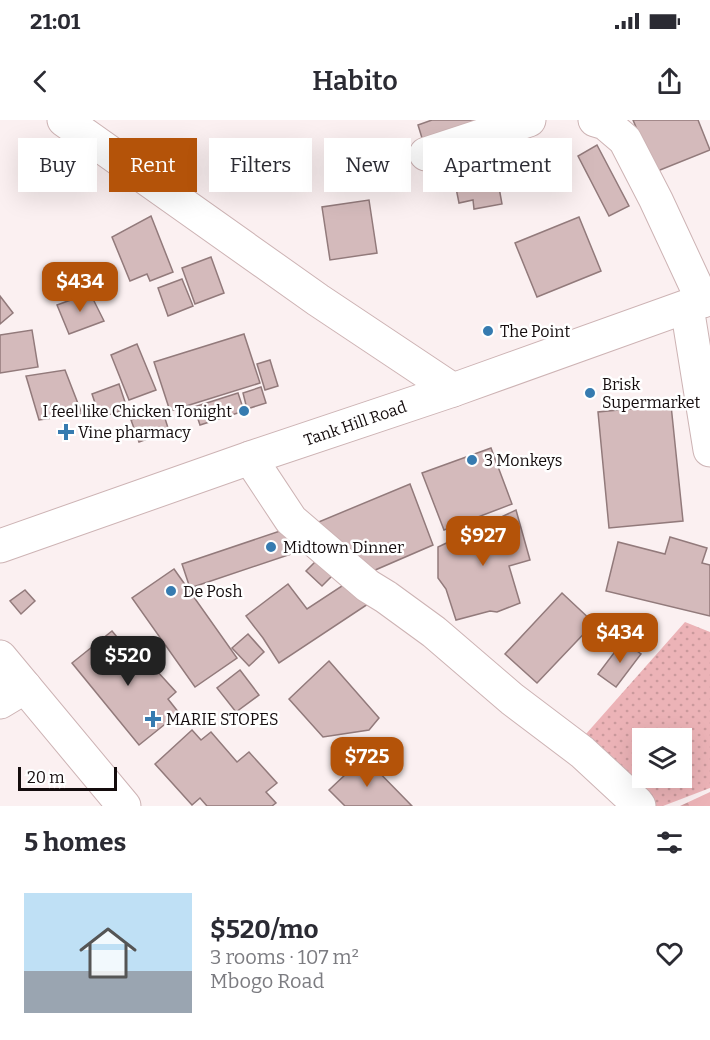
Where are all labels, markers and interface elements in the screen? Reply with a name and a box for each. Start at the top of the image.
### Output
text: 21:01 [30,8,80,35]
icon: back [24,65,57,98]
text: Habito [312,65,398,97]
icon: share [653,65,686,98]
chip: Buy [18,138,97,192]
chip: Rent [109,138,197,192]
chip: Filters [209,138,312,192]
chip: New [324,138,411,192]
chip: Apartment [423,138,572,192]
pin: $434 [44,262,116,313]
text: $434 [56,269,104,293]
place label: The Point [500,322,570,341]
marker: The Point [481,324,495,338]
place label: Brisk Supermarket [602,375,700,412]
marker: Brisk Supermarket [583,386,597,400]
street label: Tank Hill Road [301,397,409,450]
place label: I feel like Chicken Tonight [42,402,232,421]
marker: I feel like Chicken Tonight [237,404,251,418]
place label: Vine pharmacy [78,423,191,442]
marker: Vine pharmacy [59,425,73,439]
place label: 3 Monkeys [484,451,562,470]
marker: 3 Monkeys [465,453,479,467]
pin: $927 [447,516,519,567]
text: $927 [460,523,506,547]
place label: Midtown Dinner [283,538,404,557]
marker: Midtown Dinner [264,540,278,554]
place label: De Posh [183,582,242,601]
marker: De Posh [164,584,178,598]
pin: $434 [584,613,656,664]
text: $434 [596,620,644,644]
pin: $520 [92,636,164,687]
text: $520 [105,643,151,667]
marker: MARIE STOPES [144,710,162,728]
place label: MARIE STOPES [166,710,279,729]
map controls [632,728,692,788]
button: layers [632,728,692,788]
pin: $725 [331,737,403,788]
text: $725 [345,744,389,768]
scale bar [18,764,117,792]
text: 20 m [27,768,64,787]
icon: filters [653,826,686,859]
text: 5 homes [24,827,126,858]
text: $520/mo [210,914,318,945]
icon: home [72,917,144,989]
icon: heart [653,937,686,970]
text: 3 rooms · 107 m² [210,945,359,969]
text: Mbogo Road [210,969,324,993]

